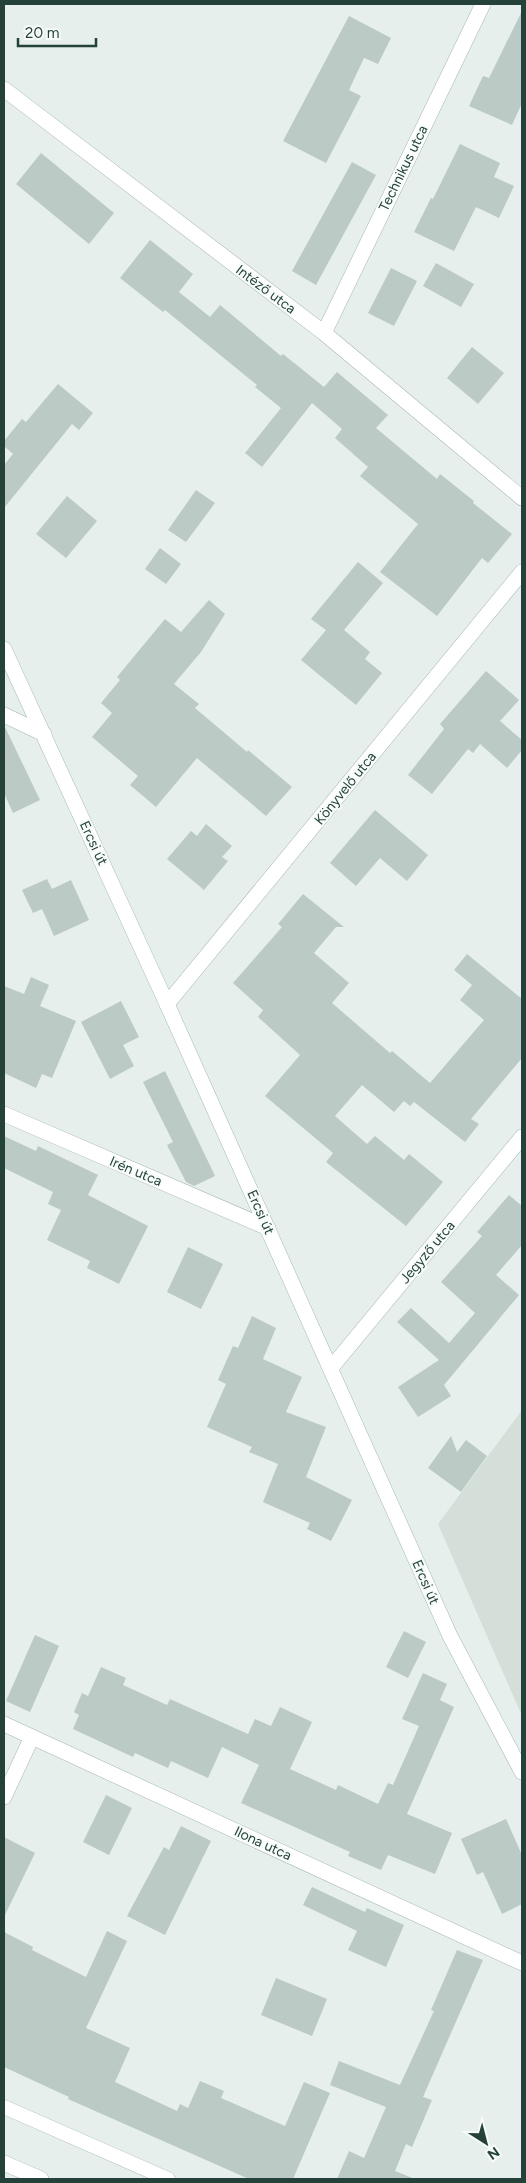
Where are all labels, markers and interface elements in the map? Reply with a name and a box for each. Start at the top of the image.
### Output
scale bar [18,15,95,47]
text: 20 m [25,24,59,42]
street label: Technikus utca [375,123,432,214]
street label: Intéző utca [232,261,299,317]
street label: Könyvelő utca [311,748,380,828]
street label: Ercsi út [76,818,111,868]
street label: Irén utca [107,1153,165,1190]
street label: Ercsi út [243,1187,278,1237]
street label: Jegyző utca [396,1217,459,1287]
street label: Ercsi út [408,1557,443,1607]
street label: Ilona utca [231,1823,294,1864]
north arrow [461,2118,511,2168]
text: N [484,2143,503,2163]

